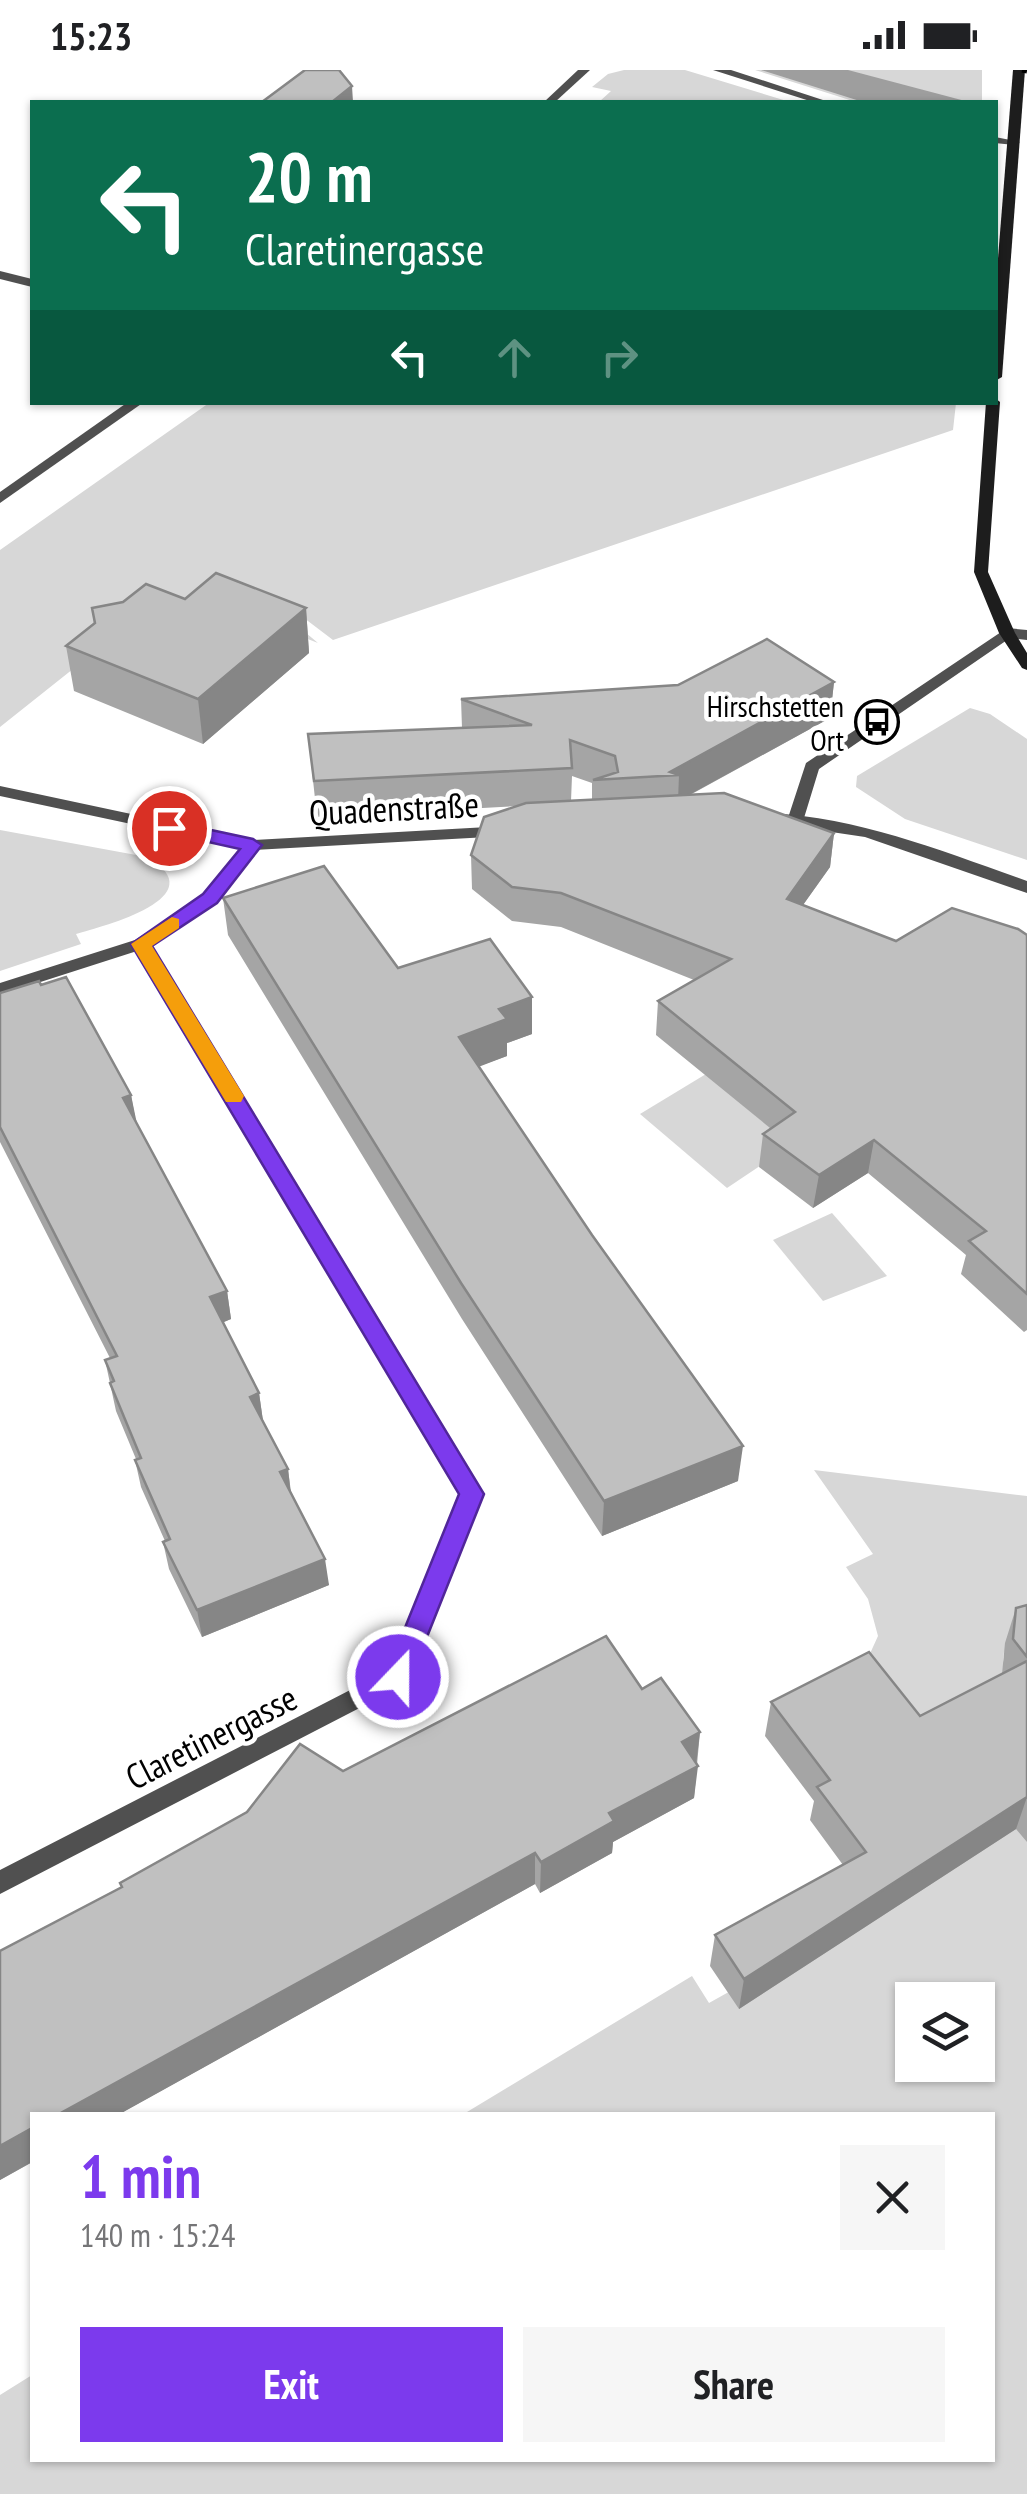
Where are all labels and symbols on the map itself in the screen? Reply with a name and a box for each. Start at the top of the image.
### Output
place label: Hirschstetten Ort [707,686,845,759]
bus stop icon: Hirschstetten Ort [854,699,900,745]
street label: Quadenstraße [308,781,480,835]
pin [127,786,212,871]
position arrow [346,1625,450,1729]
street label: Claretinergasse [118,1674,304,1800]

